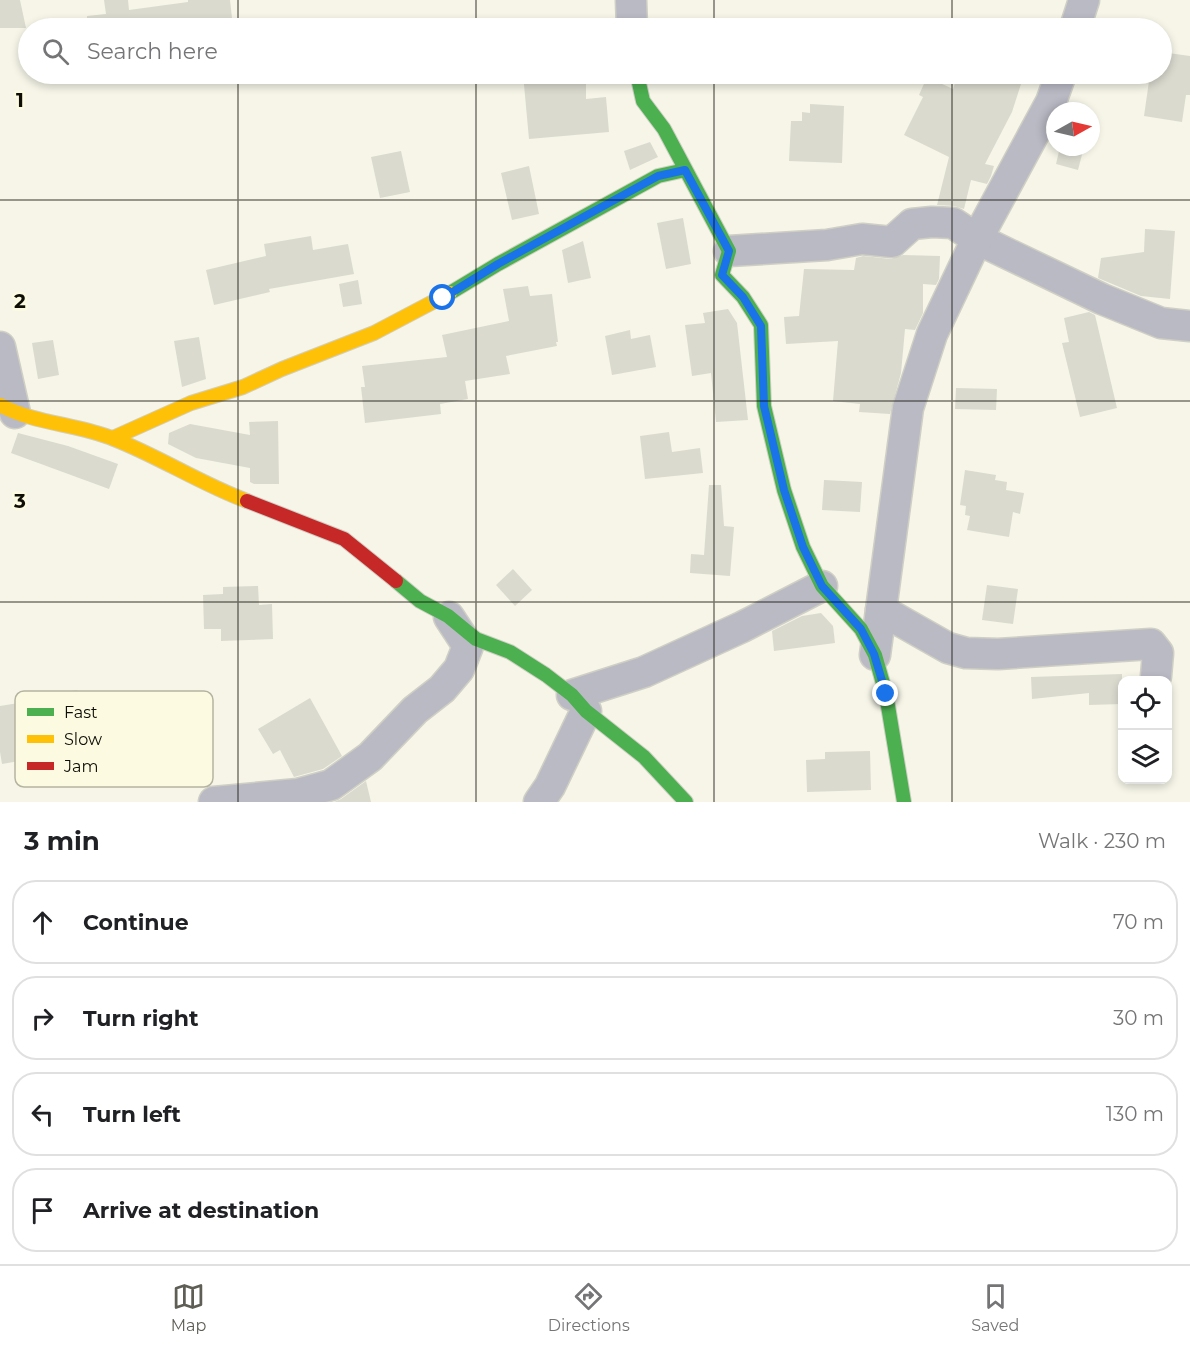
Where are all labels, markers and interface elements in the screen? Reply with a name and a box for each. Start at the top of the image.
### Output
search box [18,18,1172,84]
icon: search [39,35,72,68]
text: Search here [87,38,218,65]
text: 1 [16,88,24,112]
north arrow [1046,102,1100,156]
route start [429,284,455,310]
text: 2 [14,289,26,313]
text: 3 [13,489,26,513]
map controls [1118,676,1172,784]
button: locate [1118,676,1172,730]
route end [872,680,898,706]
legend [15,691,213,787]
text: Fast [64,703,98,722]
text: Slow [64,730,102,749]
button: layers [1118,730,1172,784]
text: Jam [63,757,98,776]
text: 3 min [24,825,100,857]
text: Walk · 230 m [1038,829,1166,853]
icon: ahead [26,906,59,939]
text: Continue [83,909,189,936]
text: 70 m [1113,910,1164,934]
icon: right [26,1002,59,1035]
text: Turn right [83,1005,198,1032]
text: 30 m [1113,1006,1164,1030]
icon: left [26,1098,59,1131]
text: Turn left [83,1101,181,1128]
text: 130 m [1106,1102,1164,1126]
icon: arrive [26,1194,59,1227]
text: Arrive at destination [83,1197,319,1224]
tab: Map [171,1280,206,1335]
tab: Directions [548,1280,630,1335]
tab: Saved [971,1280,1019,1335]

